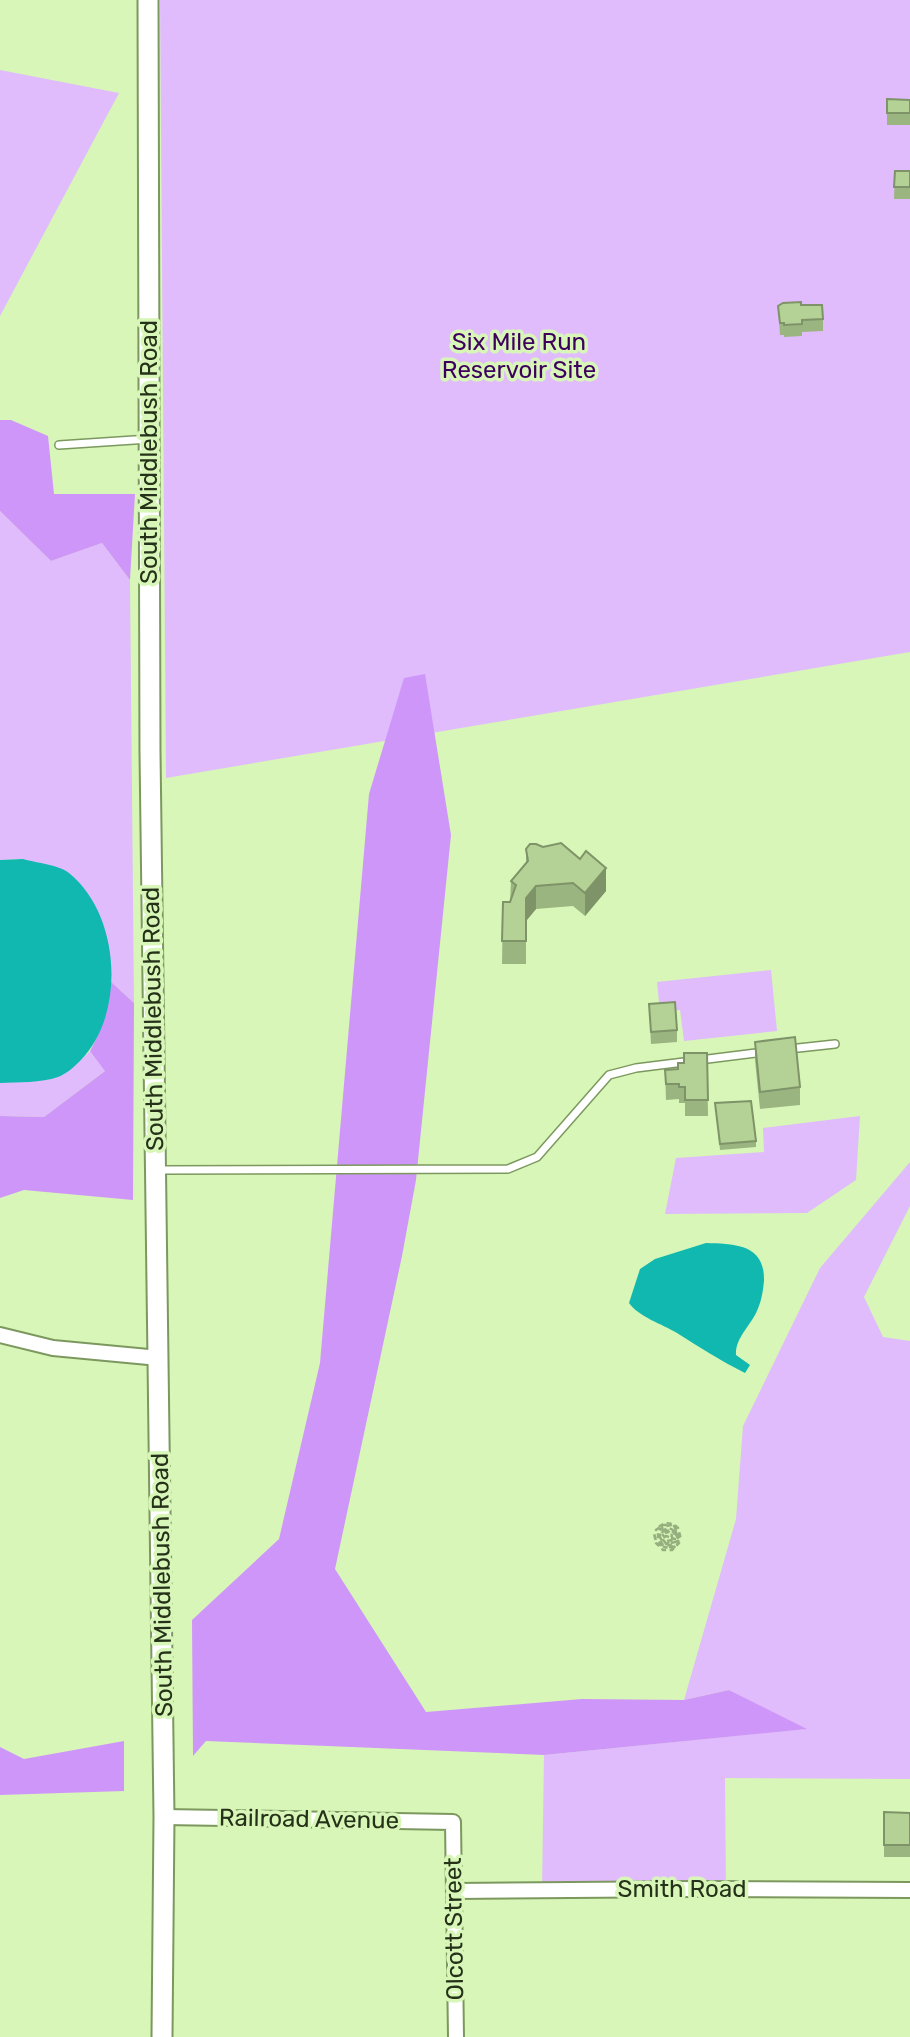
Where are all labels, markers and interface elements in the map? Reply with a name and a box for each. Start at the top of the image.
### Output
street label: South Middlebush Road [135,320,163,584]
park label: Six Mile Run Reservoir Site [442,328,596,384]
street label: South Middlebush Road [137,887,169,1151]
street label: South Middlebush Road [146,1453,178,1717]
street label: Railroad Avenue [219,1803,399,1835]
street label: Olcott Street [439,1857,469,2001]
street label: Smith Road [618,1875,746,1903]

